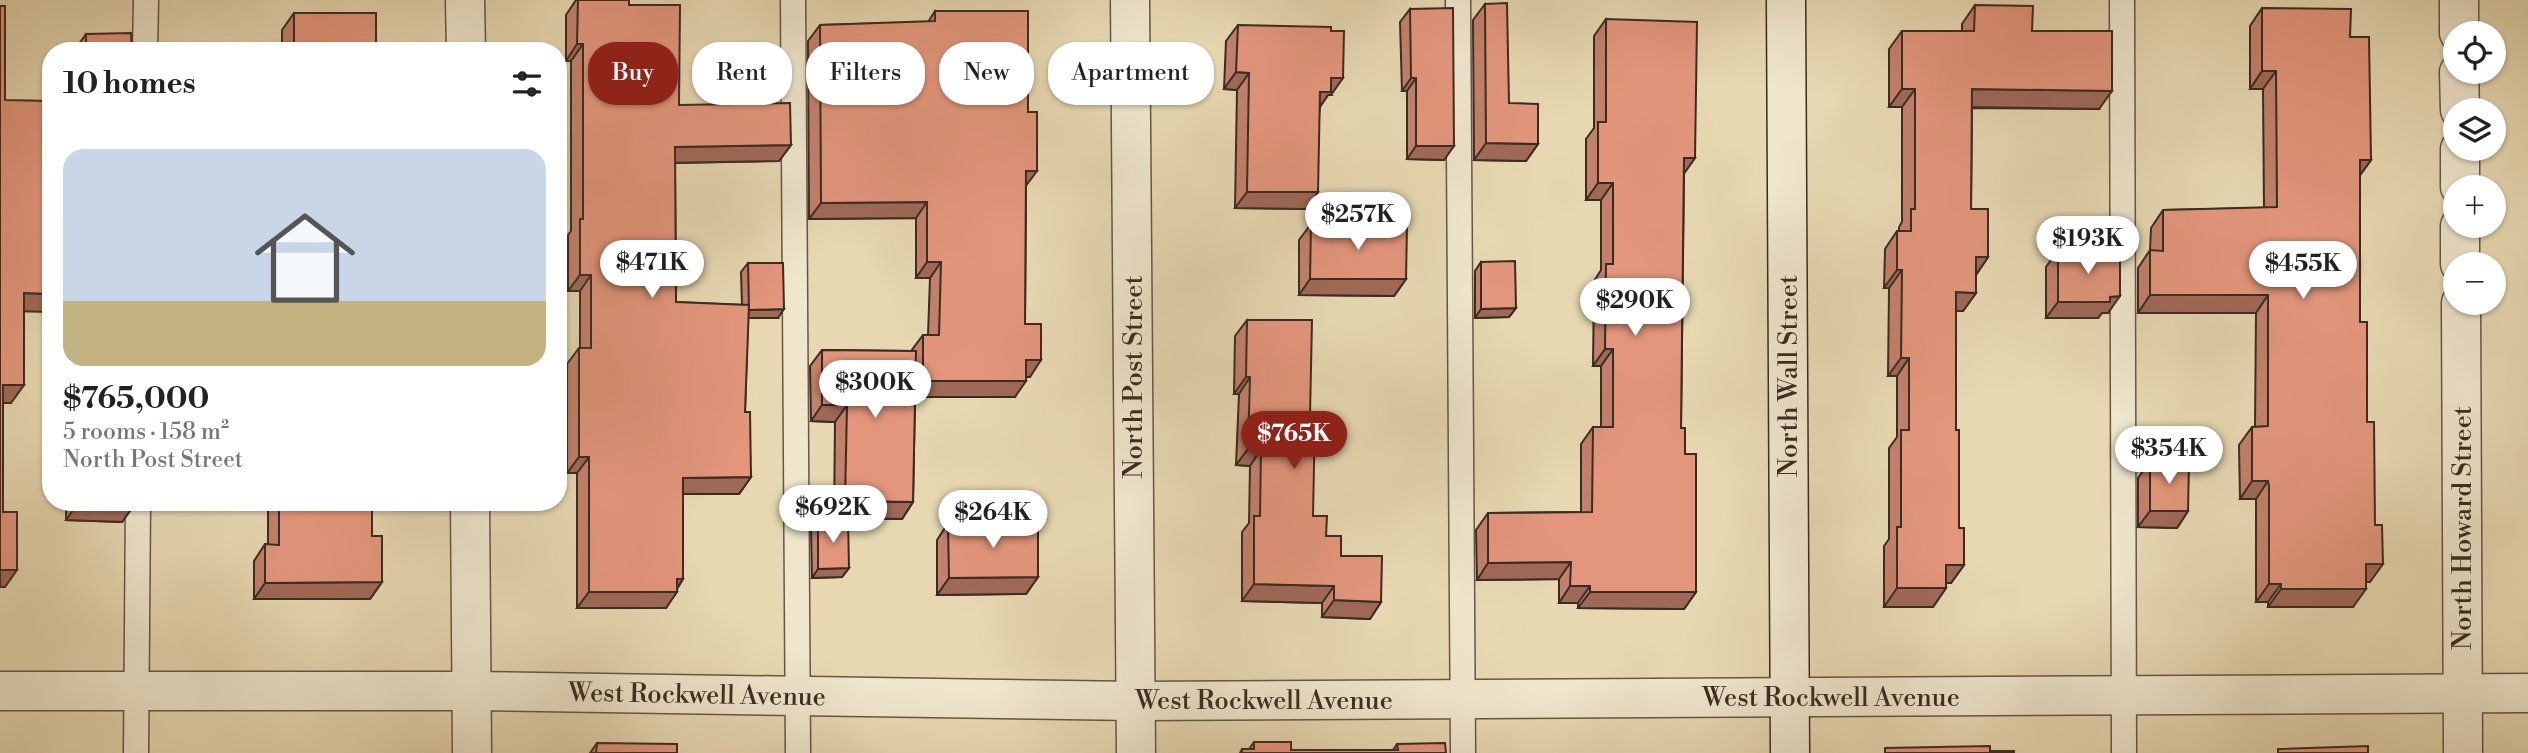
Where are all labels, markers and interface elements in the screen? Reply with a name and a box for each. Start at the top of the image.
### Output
map controls [2443,21,2506,315]
button: locate [2443,21,2506,84]
chip: Buy [588,42,678,105]
chip: Rent [692,42,792,105]
chip: Filters [806,42,925,105]
chip: New [939,42,1034,105]
chip: Apartment [1048,42,1214,105]
text: 10 homes [63,65,196,103]
icon: filters [508,65,546,103]
button: layers [2443,98,2506,161]
button: + [2443,175,2506,238]
pin: $257K [1309,192,1407,252]
icon: home [242,195,368,321]
text: $257K [1321,201,1395,229]
pin: $193K [2039,216,2137,276]
text: $193K [2052,225,2124,253]
pin: $471K [603,240,701,300]
pin: $455K [2254,242,2352,301]
text: $471K [616,249,688,277]
text: $455K [2265,250,2341,278]
button: − [2443,252,2506,315]
street label: North Post Street [1118,275,1150,479]
street label: North Wall Street [1773,275,1805,477]
pin: $290K [1586,278,1684,338]
text: $290K [1596,287,1674,315]
pin: $300K [826,360,924,420]
text: $300K [835,369,915,397]
text: $765,000 [63,380,209,418]
street label: North Howard Street [2447,406,2479,650]
pin: $765K [1245,412,1343,471]
text: 5 rooms · 158 m² [63,418,229,446]
text: $765K [1257,420,1331,448]
pin: $354K [2120,426,2218,486]
text: $354K [2131,435,2207,463]
text: North Post Street [63,446,243,474]
pin: $692K [784,486,882,545]
pin: $264K [944,490,1042,550]
text: $692K [795,494,871,522]
text: $264K [954,499,1032,527]
street label: West Rockwell Avenue [567,677,826,713]
street label: West Rockwell Avenue [1701,682,1960,714]
street label: West Rockwell Avenue [1134,685,1393,717]

